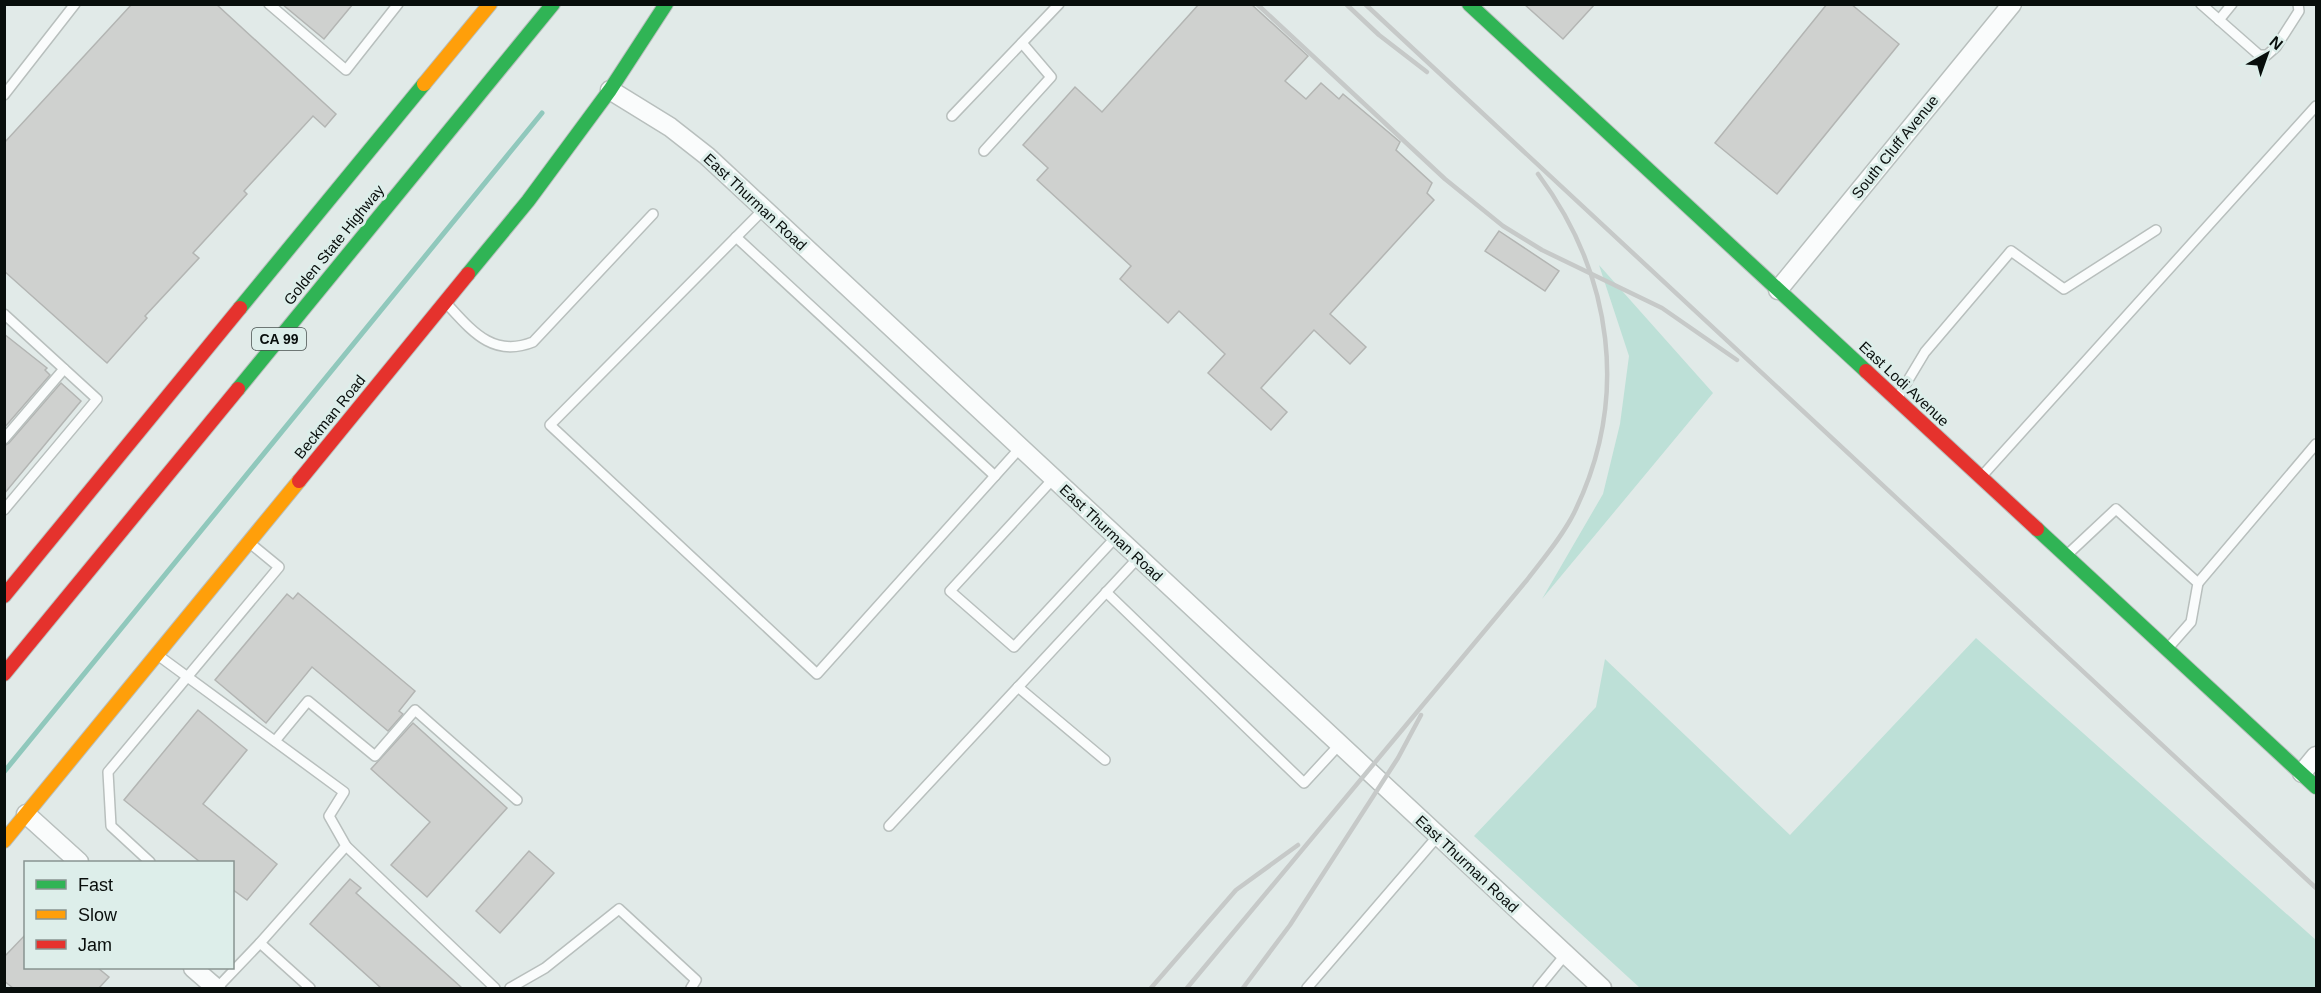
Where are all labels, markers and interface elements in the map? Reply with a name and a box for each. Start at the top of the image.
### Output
north arrow [2237,24,2297,84]
text: N [2266,33,2286,53]
street label: South Cluff Avenue [1848,92,1941,202]
street label: East Thurman Road [701,150,810,254]
street label: Golden State Highway [280,181,387,308]
road number: CA 99 [252,328,306,350]
street label: East Lodi Avenue [1856,338,1953,430]
street label: Beckman Road [291,371,368,462]
street label: East Thurman Road [1057,481,1166,585]
street label: East Thurman Road [1413,812,1522,916]
legend [24,861,234,969]
text: Fast [78,875,113,895]
text: Slow [78,905,118,925]
text: Jam [78,935,112,955]

